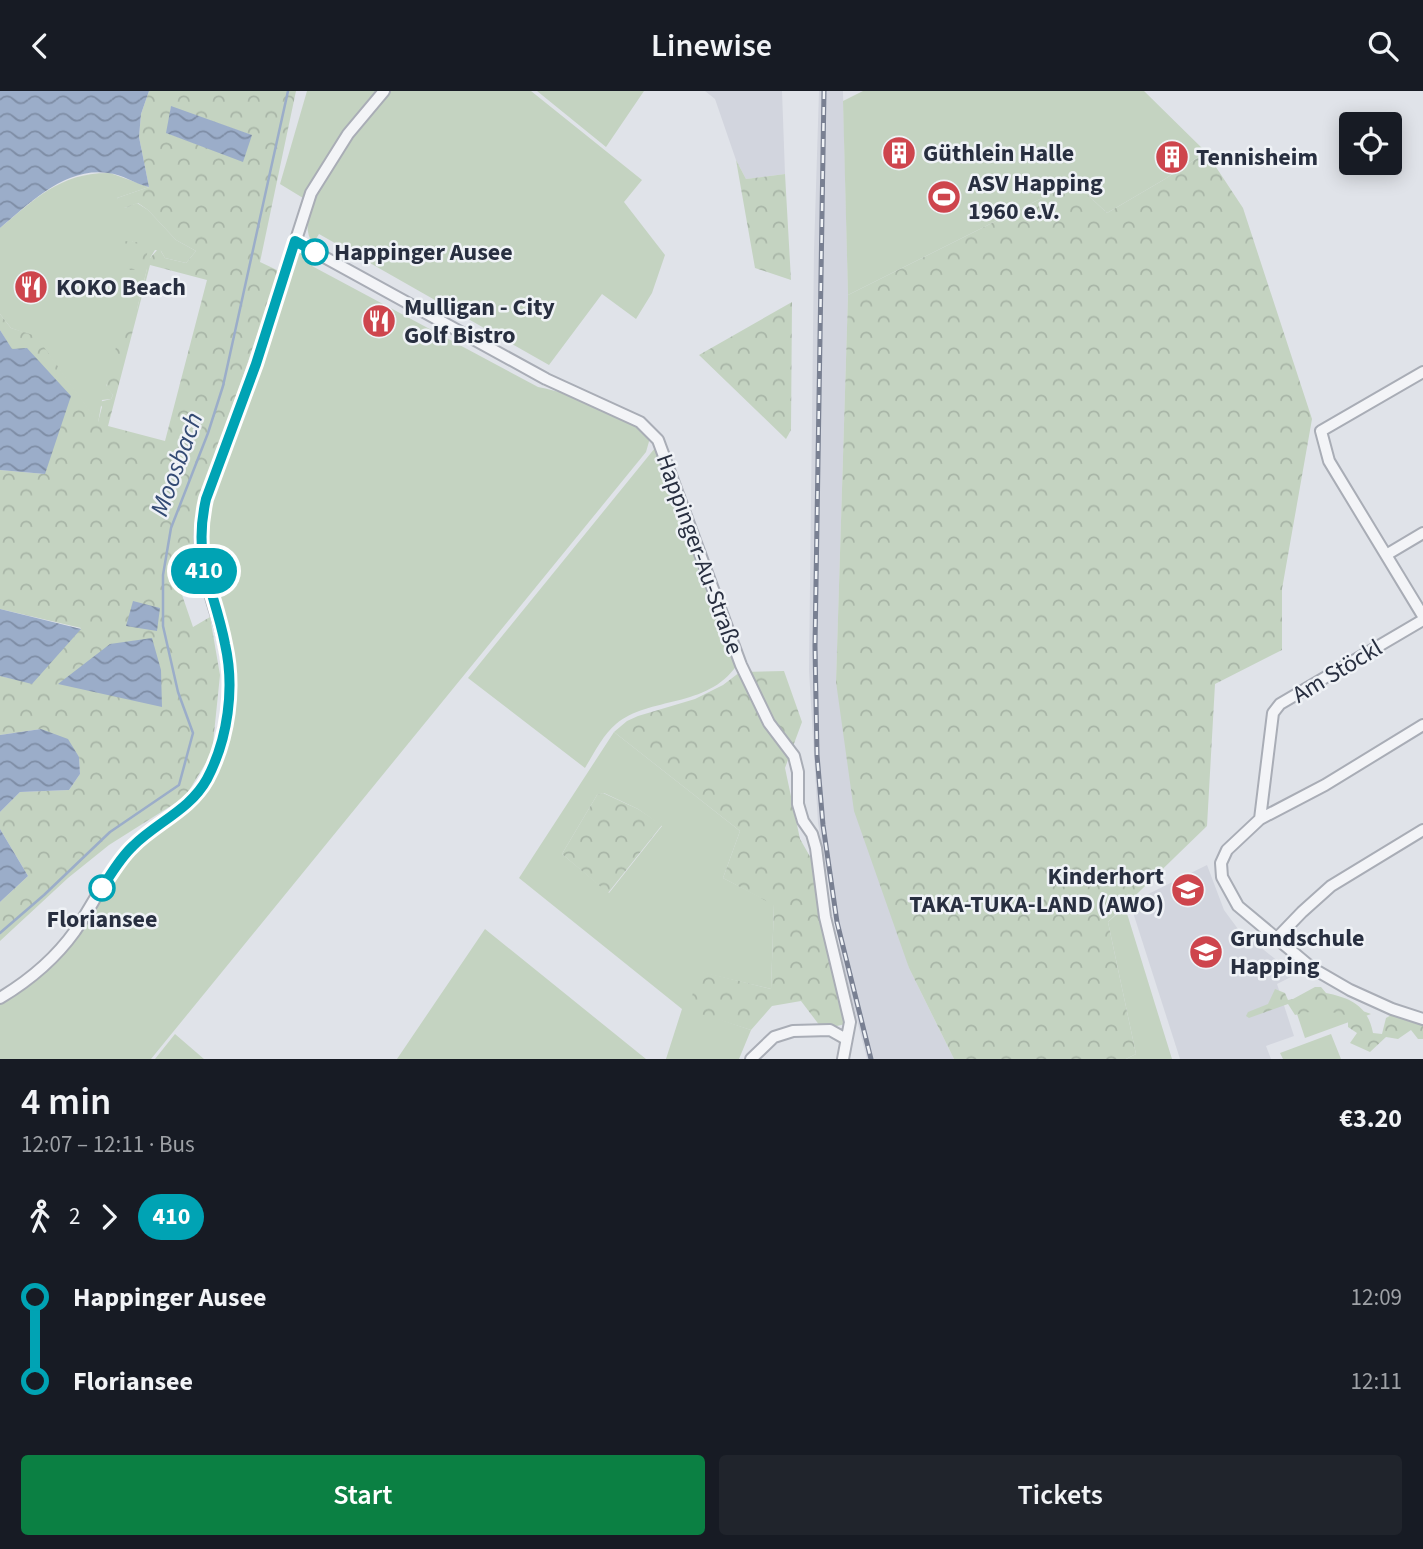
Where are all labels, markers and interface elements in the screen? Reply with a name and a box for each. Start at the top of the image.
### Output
text: Linewise [651,23,772,69]
icon: back [21,27,59,65]
icon: search [1364,27,1402,65]
map controls [1339,112,1402,175]
button: locate [1339,112,1402,175]
building icon: Güthlein Halle [880,134,918,172]
place label: Güthlein Halle [923,136,1074,171]
building icon: Tennisheim [1153,138,1191,176]
place label: Tennisheim [1196,140,1318,175]
place label: ASV Happing 1960 e.V. [967,166,1103,229]
sports icon: ASV Happing 1960 e.V. [925,178,963,216]
place label: Happinger Ausee [334,235,513,270]
marker: Happinger Ausee [302,239,328,265]
restaurant icon: KOKO Beach [12,268,50,306]
place label: KOKO Beach [56,270,186,305]
place label: Mulligan - City Golf Bistro [404,290,555,353]
restaurant icon: Mulligan - City Golf Bistro [360,302,398,340]
water label: Moosbach [141,407,212,521]
street label: Happinger-Au-Straße [647,449,752,659]
line badge: 410 [164,548,244,594]
text: 410 [185,553,223,588]
street label: Am Stöckl [1286,631,1389,712]
place label: Kinderhort TAKA-TUKA-LAND (AWO) [909,859,1164,922]
school or university icon: Kinderhort TAKA-TUKA-LAND (AWO) [1169,871,1207,909]
marker: Floriansee [89,875,115,901]
place label: Floriansee [47,902,157,937]
place label: Grundschule Happing [1230,921,1364,984]
school or university icon: Grundschule Happing [1187,933,1225,971]
text: 4 min [21,1075,111,1129]
text: €3.20 [1339,1100,1402,1137]
text: 12:07 – 12:11 · Bus [21,1128,195,1161]
icon: walk [21,1198,59,1236]
icon: forward [90,1198,128,1236]
text: 410 [152,1199,190,1234]
text: 2 [69,1200,80,1233]
text: Happinger Ausee [73,1279,267,1316]
text: 12:09 [1351,1281,1402,1314]
text: Floriansee [73,1363,193,1400]
text: 12:11 [1351,1365,1402,1398]
button: Start [21,1455,705,1535]
button: Tickets [719,1455,1402,1535]

